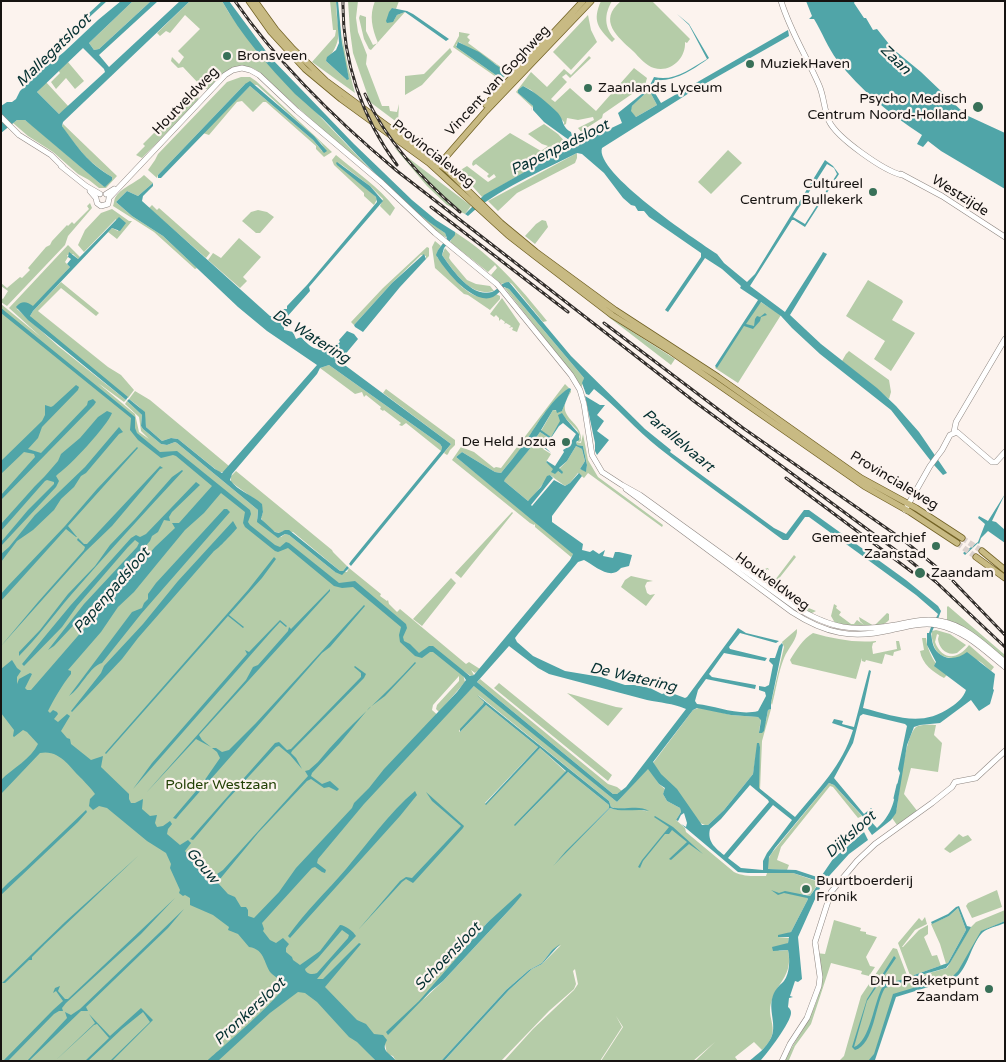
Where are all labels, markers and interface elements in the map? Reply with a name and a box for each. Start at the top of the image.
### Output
water label: Mallegatsloot [13,11,95,91]
street label: Vincent van Goghweg [442,22,554,140]
water label: Zaan [876,41,914,79]
place label: Bronsveen [237,48,307,64]
marker: Bronsveen [221,50,233,62]
place label: MuziekHaven [760,56,850,72]
marker: MuziekHaven [744,58,756,70]
street label: Houtveldweg [149,64,223,138]
place label: Zaanlands Lyceum [598,80,722,96]
marker: Zaanlands Lyceum [582,82,594,94]
place label: Psycho Medisch Centrum Noord-Holland [807,91,967,124]
marker: Psycho Medisch Centrum Noord-Holland [971,100,985,114]
water label: Papenpadsloot [508,116,612,180]
street label: Provincialeweg [388,117,478,191]
street label: Westzijde [928,172,992,220]
place label: Cultureel Centrum Bullekerk [740,176,863,208]
marker: Cultureel Centrum Bullekerk [867,186,879,198]
water label: De Watering [269,306,353,368]
water label: Parallelvaart [638,406,718,476]
place label: De Held Jozua [462,434,556,450]
marker: De Held Jozua [560,436,572,448]
street label: Provincialeweg [847,448,941,514]
place label: Gemeentearchief Zaanstad [811,530,926,562]
marker: Gemeentearchief Zaanstad [930,540,942,552]
water label: Papenpadsloot [70,545,154,637]
street label: Houtveldweg [731,549,813,615]
place label: Zaandam [931,565,994,581]
marker: Zaandam [913,566,927,580]
water label: De Watering [588,659,678,697]
park label: Polder Westzaan [165,777,277,793]
water label: Dijksloot [822,808,880,862]
water label: Gouw [182,844,222,888]
place label: Buurtboerderij Fronik [816,873,913,906]
marker: Buurtboerderij Fronik [800,883,812,895]
water label: Schoensloot [411,919,485,995]
place label: DHL Pakketpunt Zaandam [870,973,979,1006]
water label: Pronkersloot [211,974,289,1050]
marker: DHL Pakketpunt Zaandam [983,983,995,995]

